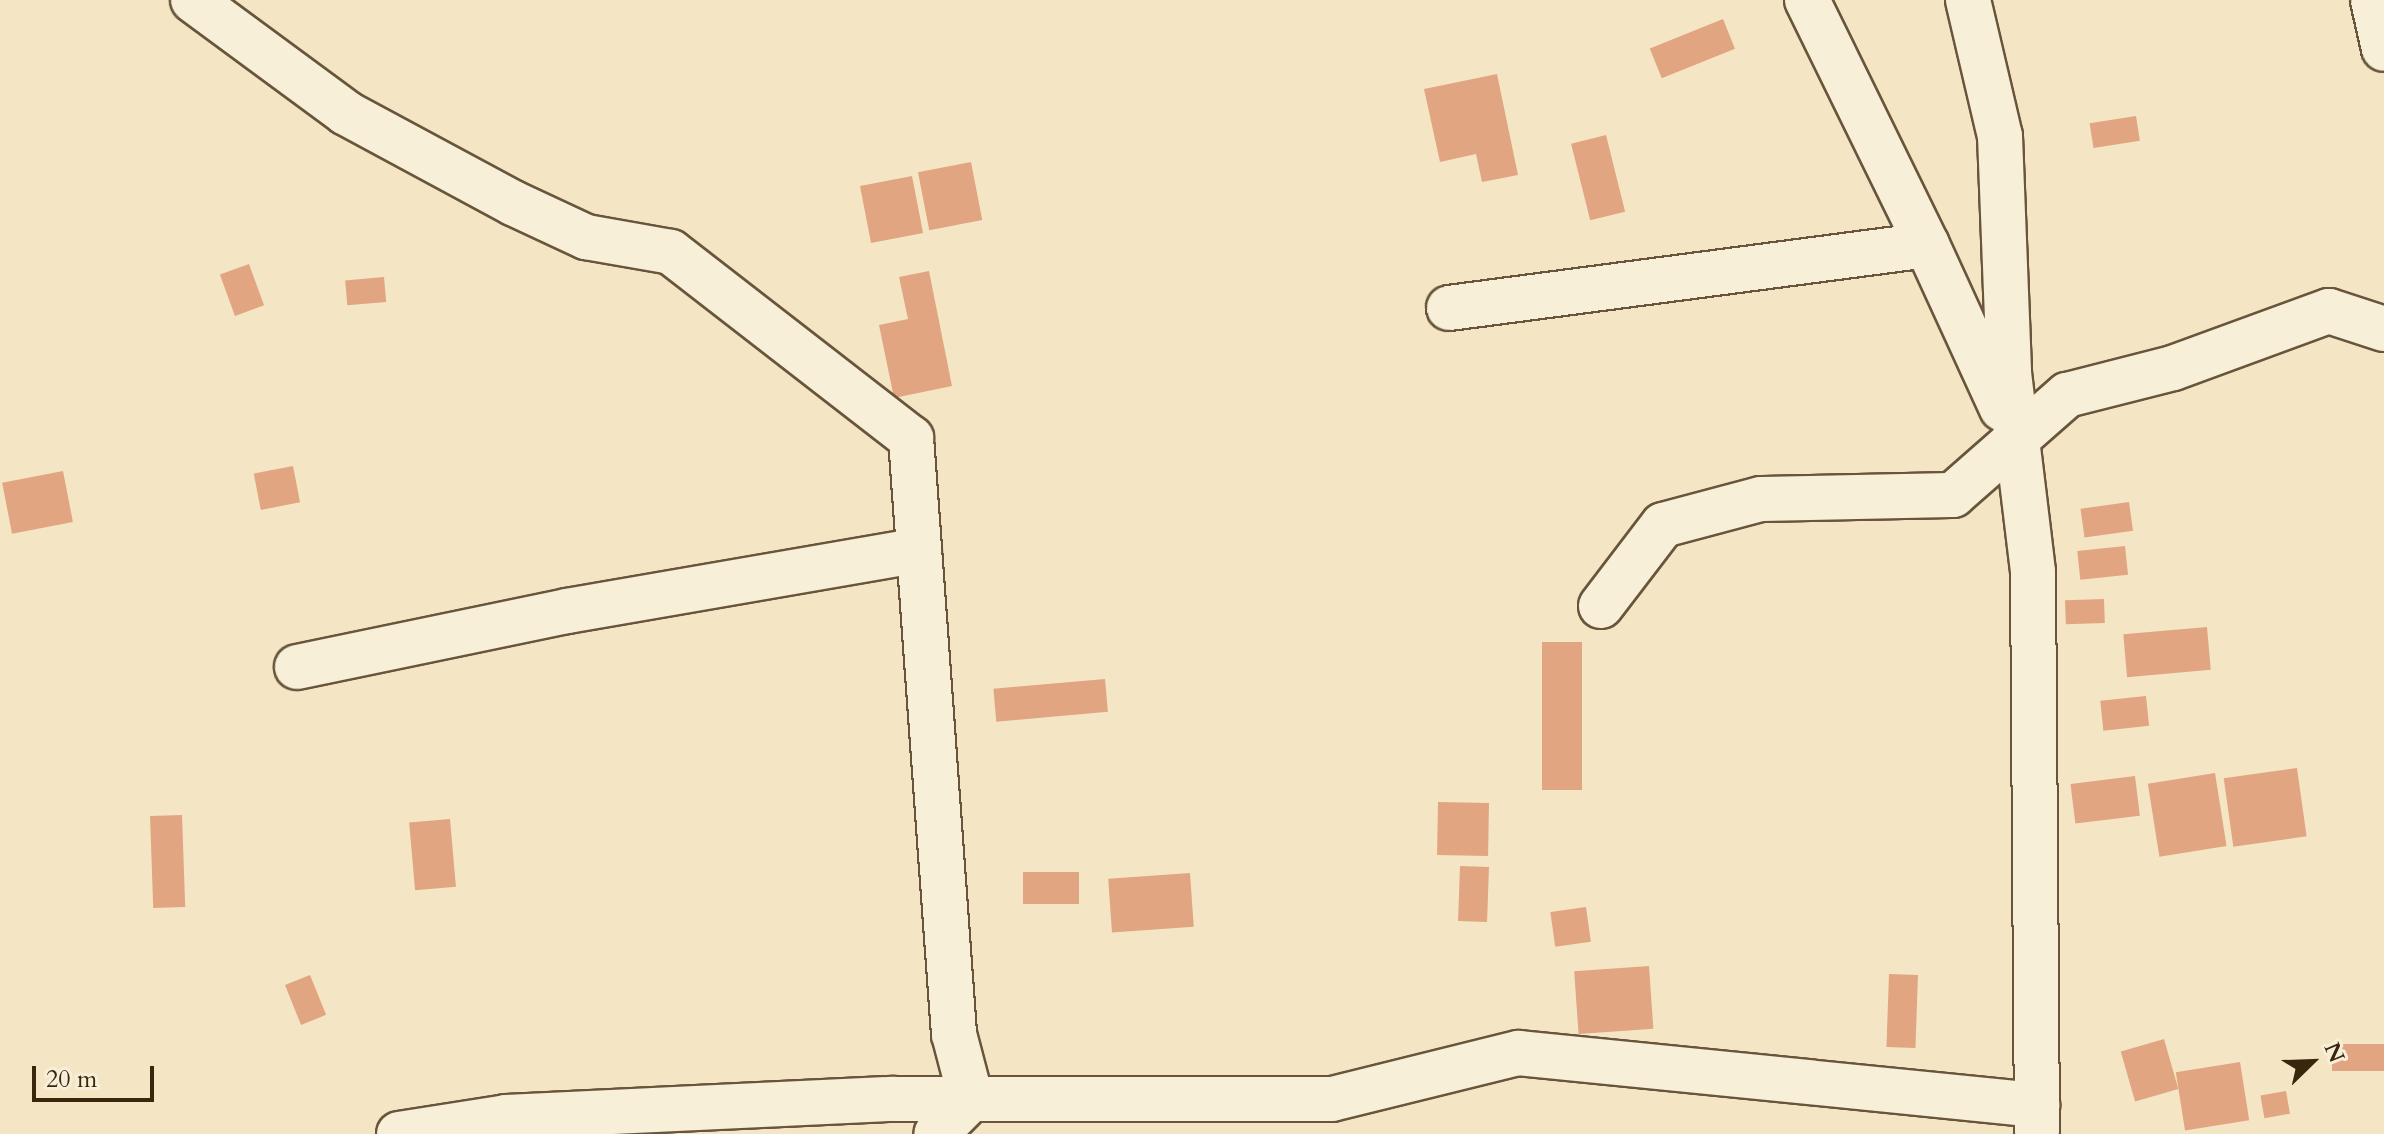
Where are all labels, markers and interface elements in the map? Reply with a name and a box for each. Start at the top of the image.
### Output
north arrow [2272,1022,2352,1102]
text: N [2317,1038,2352,1067]
scale bar [36,1050,158,1100]
text: 20 m [46,1063,97,1096]

